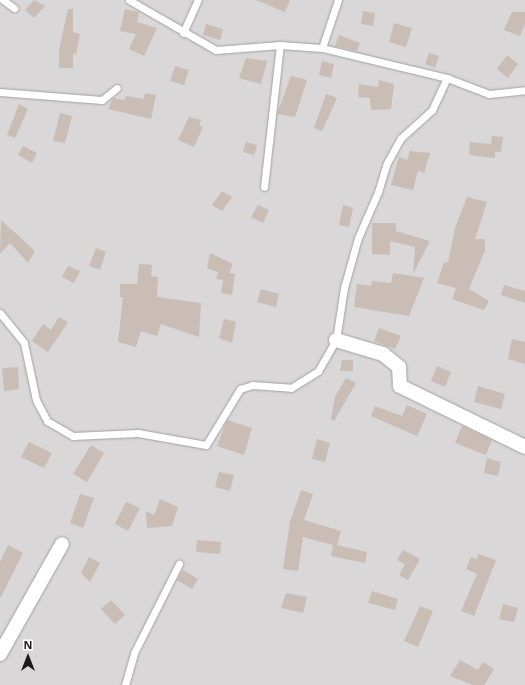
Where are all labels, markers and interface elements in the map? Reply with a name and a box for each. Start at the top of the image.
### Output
north arrow [8,637,48,677]
text: N [24,637,32,652]

